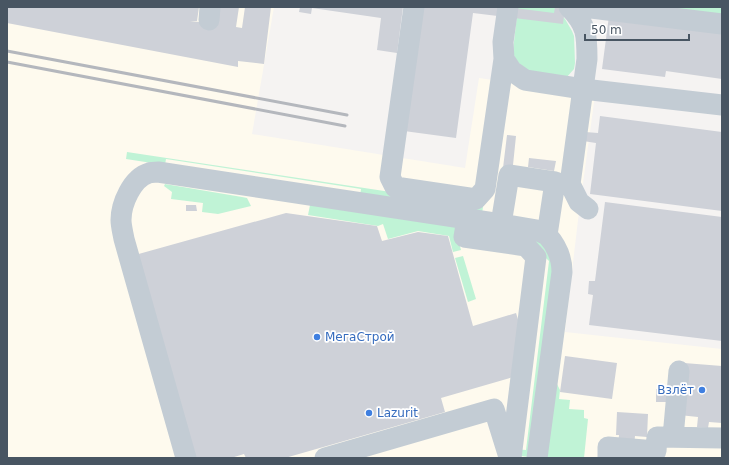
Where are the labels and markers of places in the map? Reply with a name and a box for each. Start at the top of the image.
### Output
place label: МегаСтрой [325,330,395,344]
marker: МегаСтрой [312,332,322,342]
place label: Взлёт [657,383,694,397]
marker: Взлёт [697,385,707,395]
place label: Lazurit [377,406,418,420]
marker: Lazurit [364,408,374,418]

